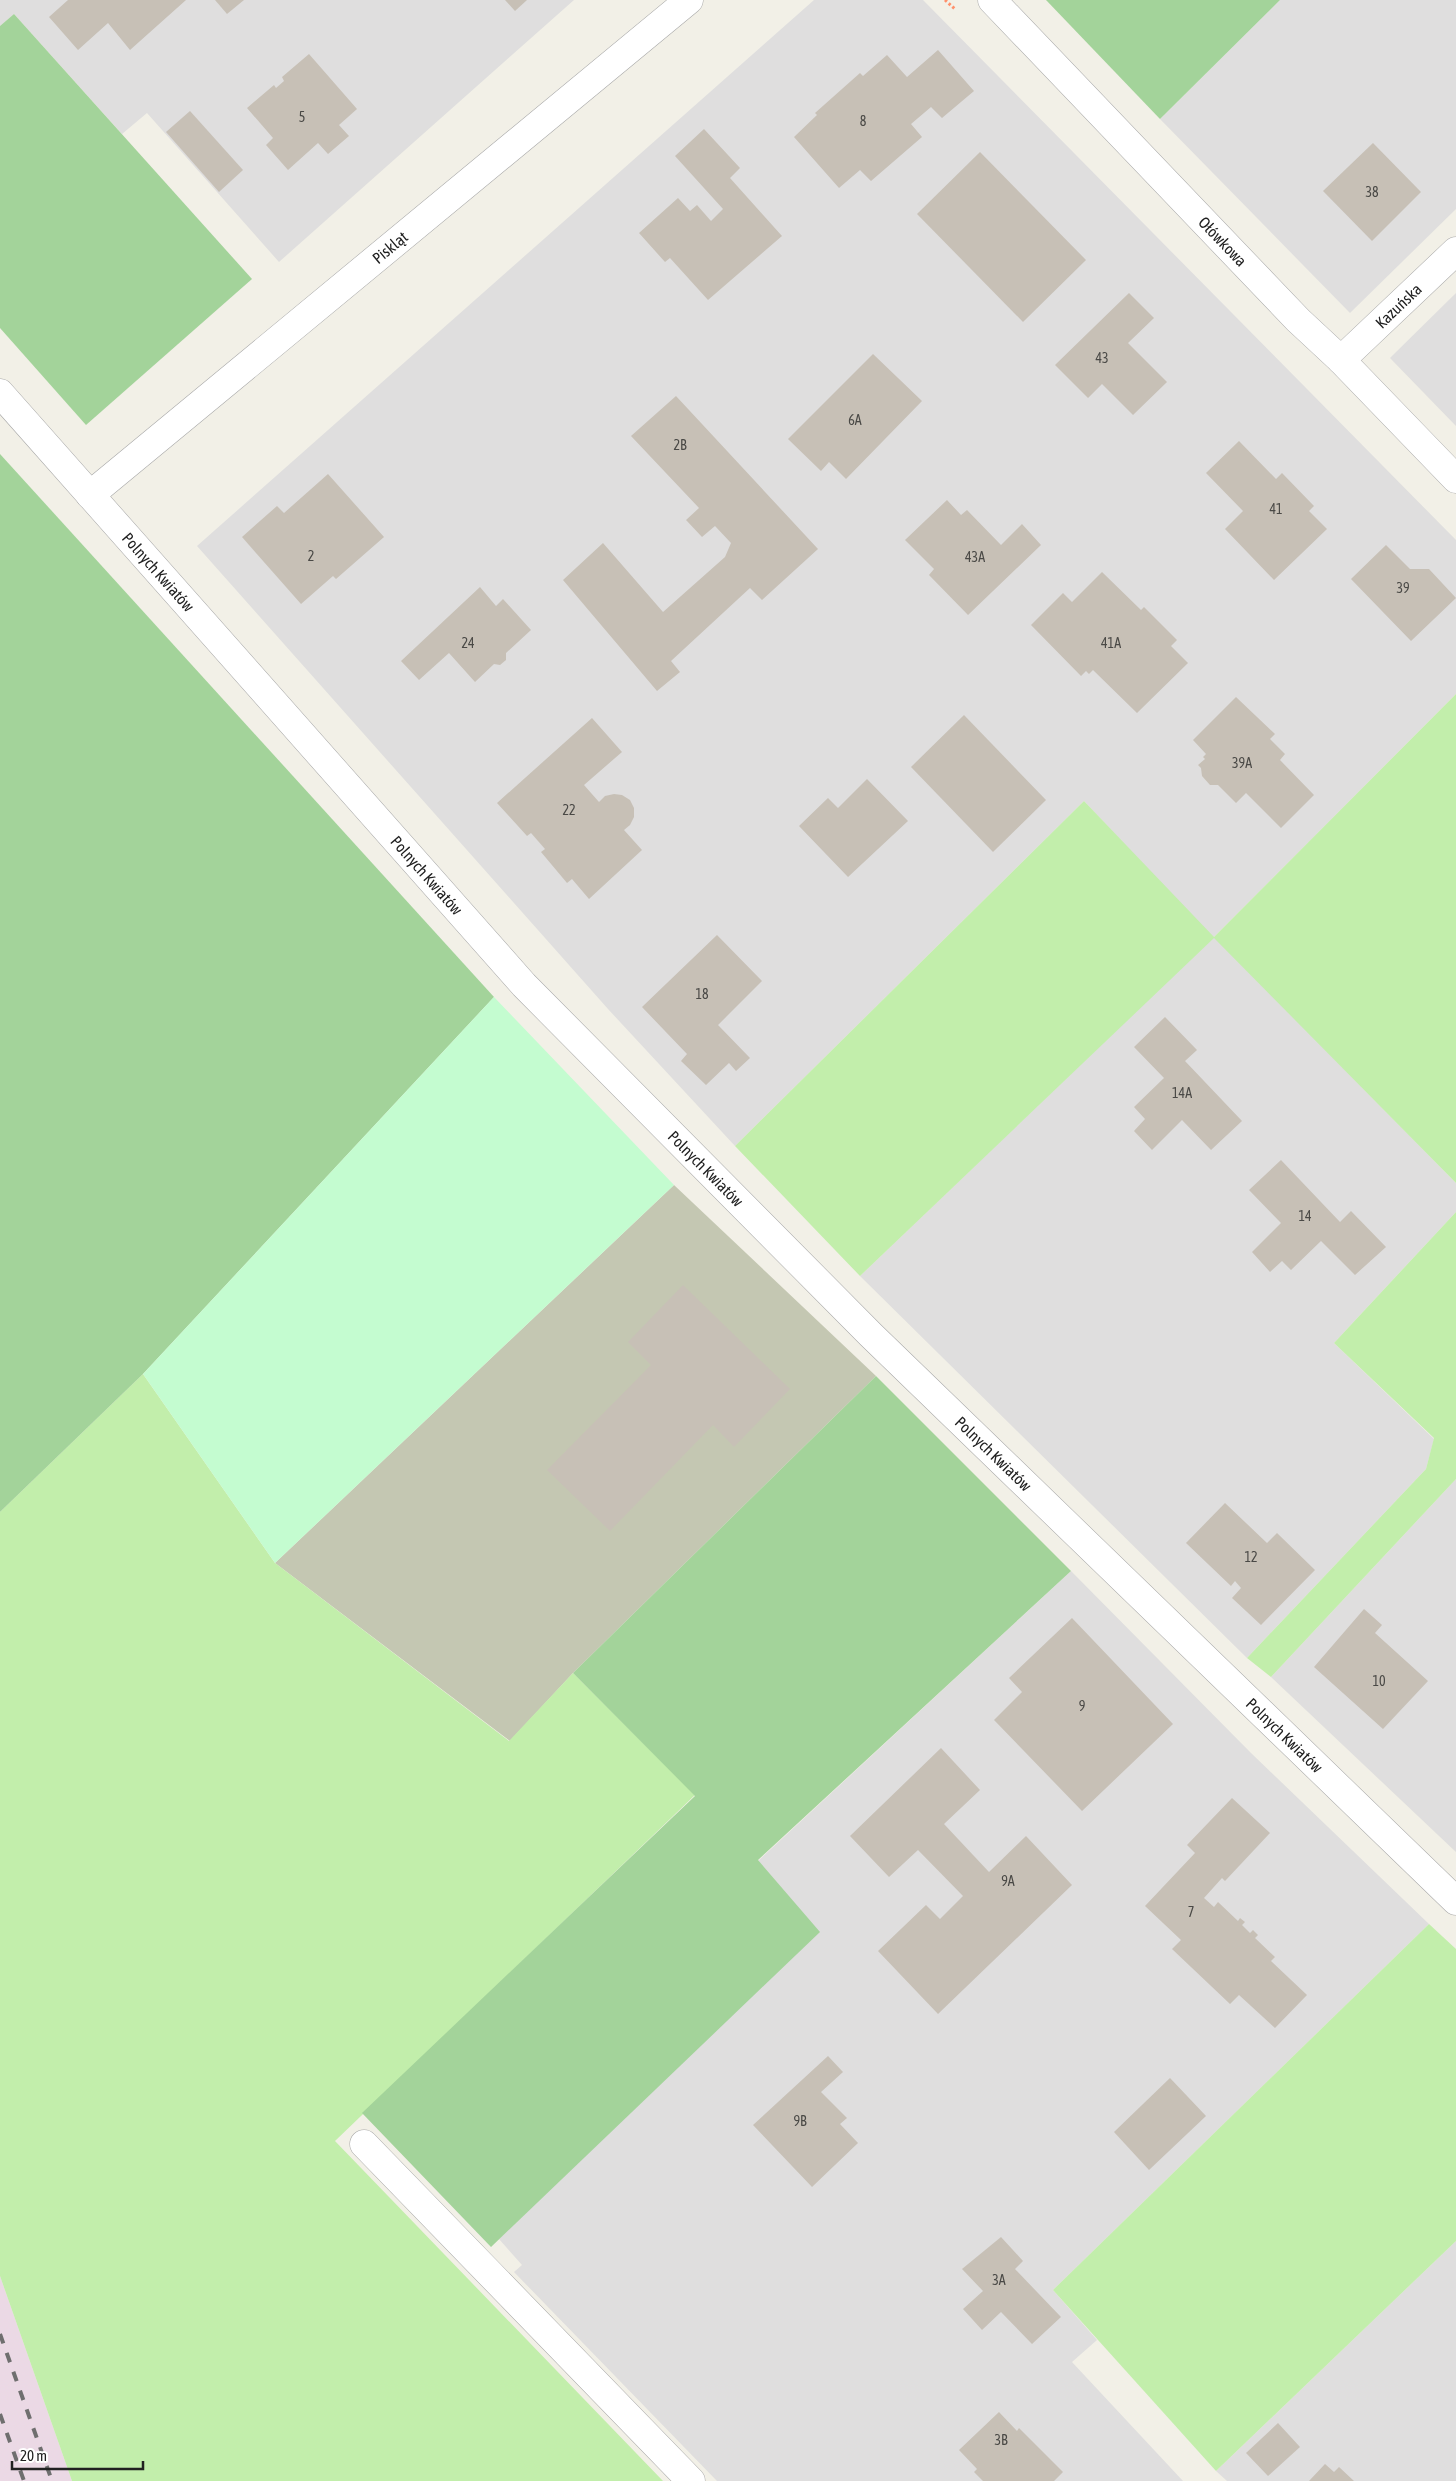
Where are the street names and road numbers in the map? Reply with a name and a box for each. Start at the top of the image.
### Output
street label: Ołówkowa [1195,213,1251,270]
street label: Piskląt [369,227,411,267]
street label: Kazuńska [1372,280,1425,332]
street label: Polnych Kwiatów [119,529,198,615]
street label: Polnych Kwiatów [387,832,467,919]
street label: Polnych Kwiatów [665,1127,747,1210]
street label: Polnych Kwiatów [952,1413,1036,1495]
street label: Polnych Kwiatów [1243,1694,1327,1776]

